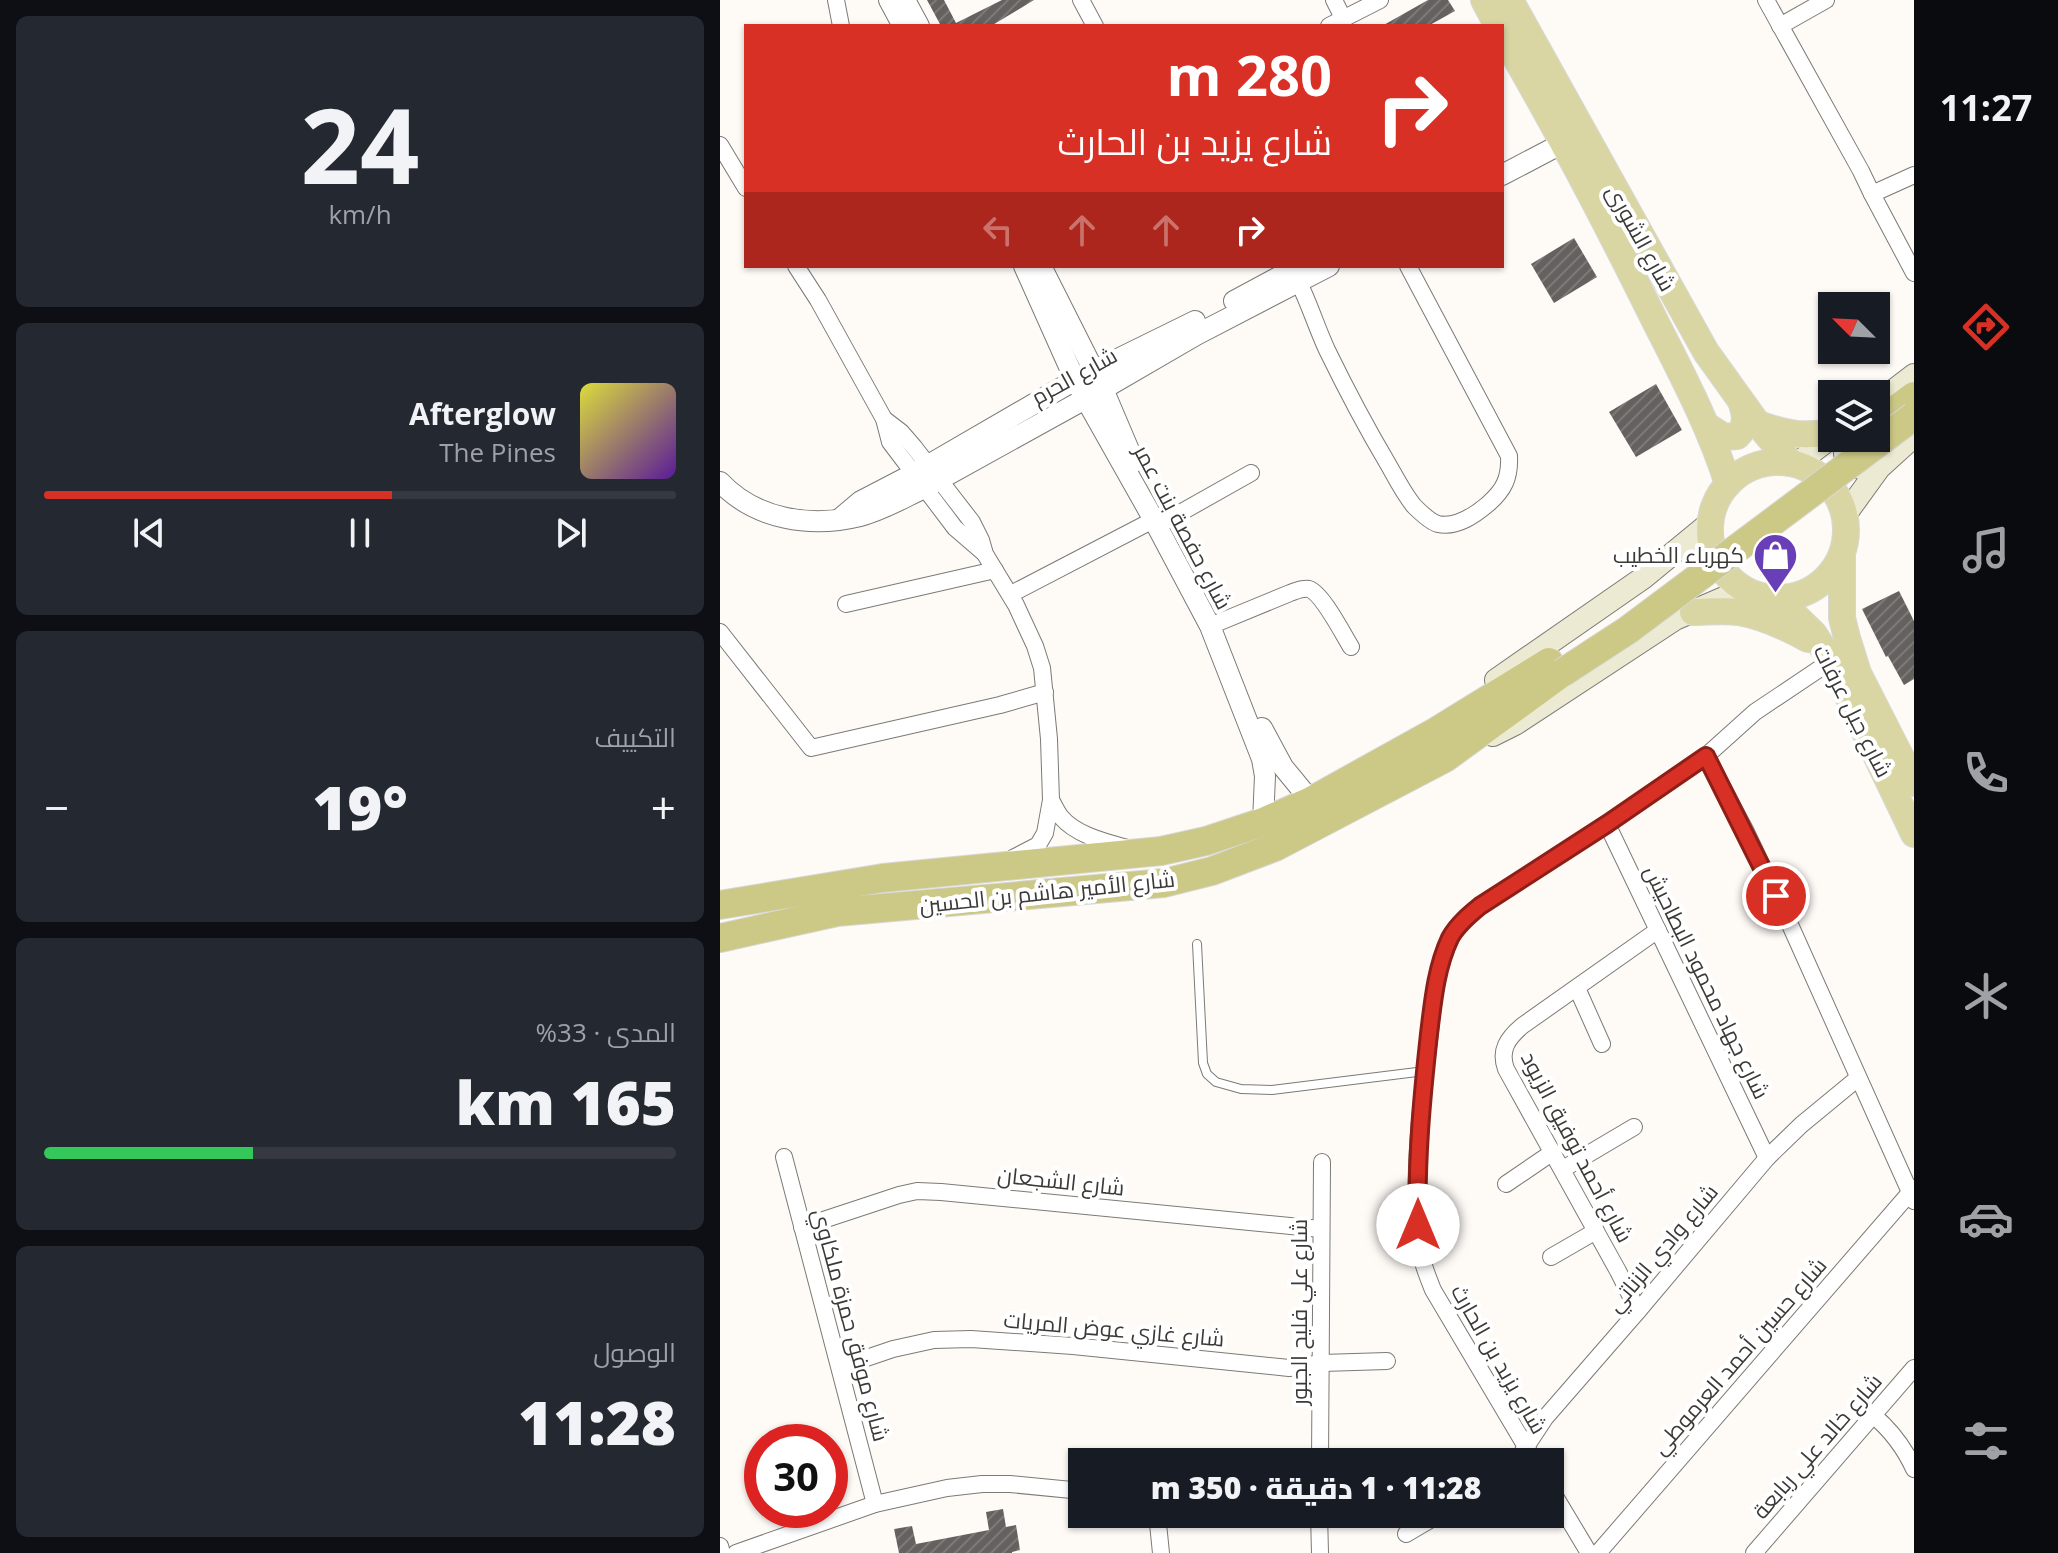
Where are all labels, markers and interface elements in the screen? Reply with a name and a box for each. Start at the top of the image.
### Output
text: 280 m [1166,36,1332,112]
icon: right [1360,56,1464,160]
text: 24 [301,73,419,214]
text: 11:27 [1940,83,2032,132]
text: شارع يزيد بن الحارث [1057,117,1332,166]
street label: شارع الشورى [1599,179,1683,297]
text: km/h [328,196,392,232]
icon: left [976,208,1020,252]
icon: ahead [1060,208,1104,252]
icon: ahead [1144,208,1188,252]
icon: right [1228,208,1272,252]
north arrow [1818,292,1890,364]
map controls [1818,292,1890,452]
icon: directions [1958,299,2014,355]
street label: شارع الحرم [1025,339,1123,413]
button: layers [1818,380,1890,452]
text: Afterglow [409,393,556,434]
text: The Pines [439,434,556,470]
street label: شارع حفصة بنت عمر [1126,437,1240,615]
icon: previous [127,511,171,555]
icon: pause [338,511,382,555]
icon: next [549,511,593,555]
icon: music [1958,522,2014,578]
shop icon: كهرباء الخطيب [1751,531,1799,594]
place label: كهرباء الخطيب [1613,539,1744,569]
street label: شارع جبل عرفات [1807,639,1900,782]
text: التكييف [594,719,676,755]
icon: phone [1958,745,2014,801]
text: 19° [312,766,408,848]
text: − [44,777,69,837]
text: + [651,777,676,837]
street label: شارع جهاد محمود البطاحيش [1637,860,1778,1104]
pin [1742,862,1810,930]
street label: شارع الأمير هاشم بن الحسين [918,863,1176,921]
icon: arrive [1754,874,1798,918]
icon: climate [1958,968,2014,1024]
text: المدى · 33% [536,1014,676,1050]
street label: شارع أحمد توفيق الزيود [1514,1046,1641,1248]
text: 165 km [455,1061,676,1143]
street label: شارع الشجعان [996,1158,1126,1203]
street label: شارع وادي الزناتي [1599,1177,1726,1320]
position arrow [1376,1183,1460,1267]
icon: car [1958,1191,2014,1247]
street label: شارع موفق حمزة ملكاوي [804,1205,897,1445]
street label: شارع علي فليح الجبور [1283,1219,1316,1407]
street label: شارع حسين أحمد العرموطي [1644,1250,1835,1463]
street label: شارع يزيد بن الحارث [1444,1278,1555,1439]
street label: شارع غازي عوض المريات [1002,1303,1226,1356]
text: الوصول [593,1334,676,1370]
street label: شارع خالد علي ربابعة [1745,1366,1890,1526]
text: 11:28 [518,1381,676,1463]
icon: filters [1958,1413,2014,1469]
speed limit sign: 30 [744,1424,848,1528]
text: 11:28 · 1 دقيقة · 350 m [1151,1467,1481,1508]

